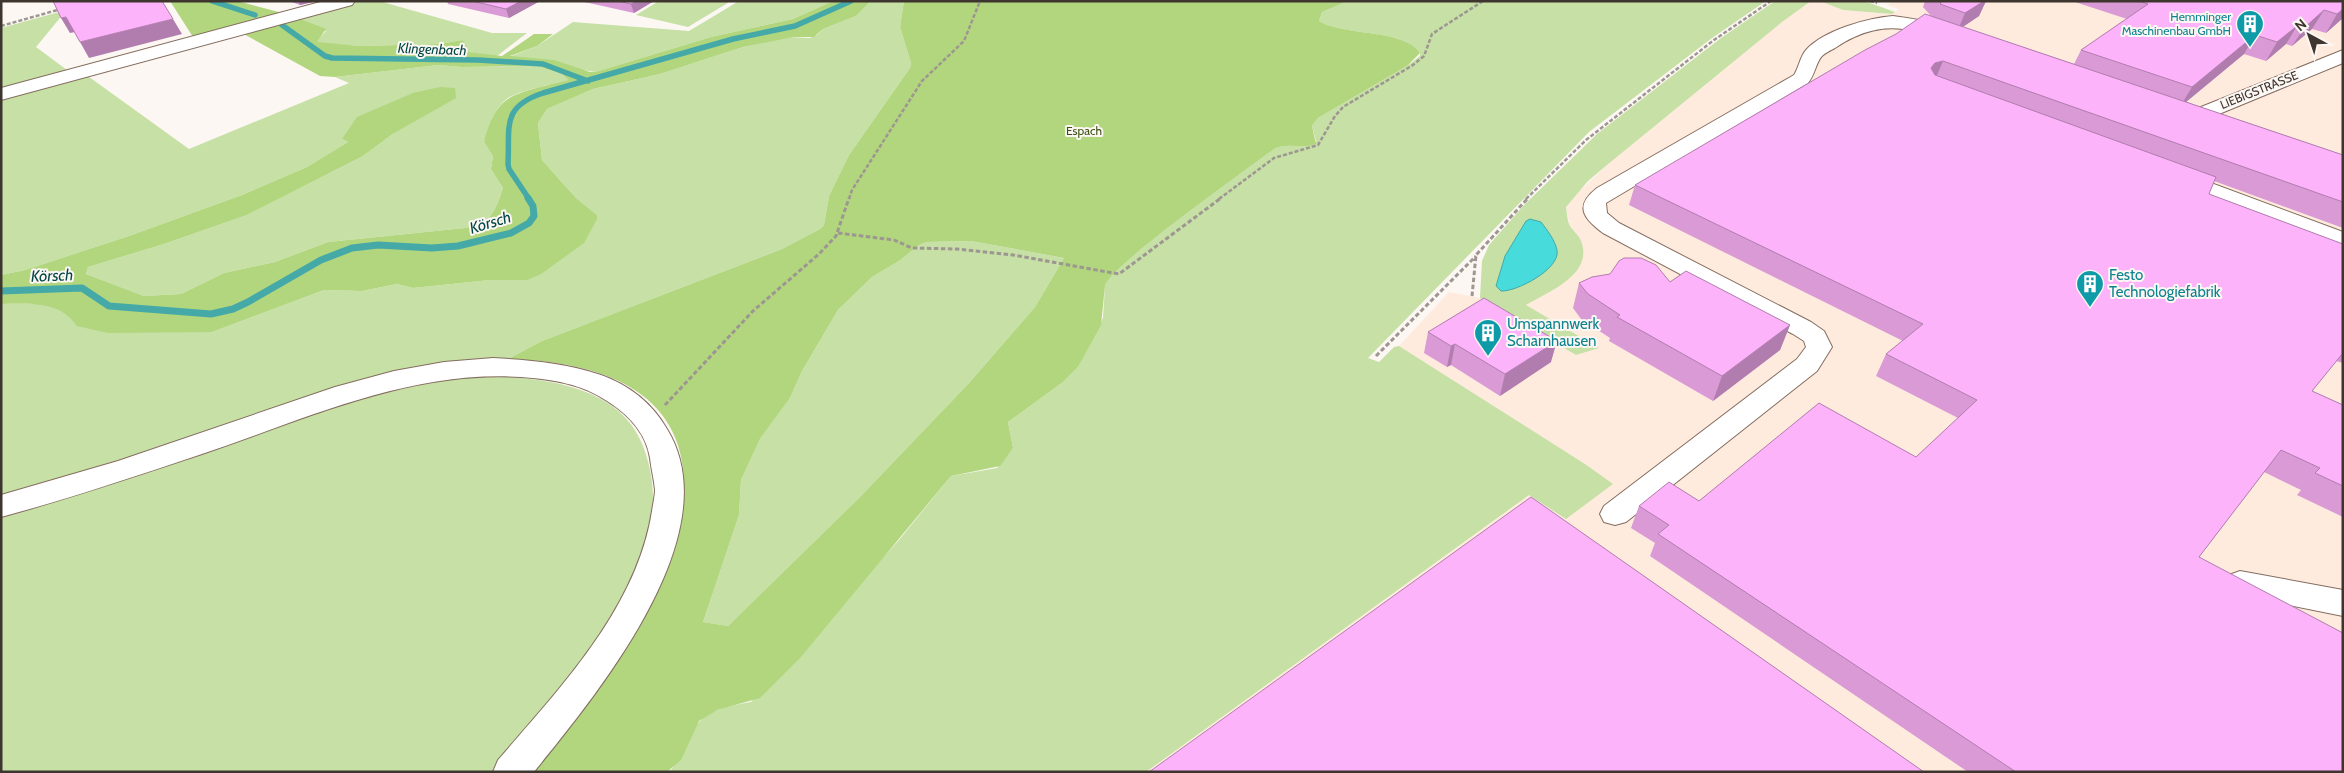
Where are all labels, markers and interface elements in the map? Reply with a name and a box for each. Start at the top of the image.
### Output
place label: Hemminger Maschinenbau GmbH [2122,9,2231,38]
building icon: Hemminger Maschinenbau GmbH [2235,9,2265,48]
north arrow [2284,10,2334,60]
text: N [2291,15,2310,35]
water label: Klingenbach [397,39,467,59]
street label: LIEBIGSTRASSE [2218,67,2300,112]
park label: Espach [1066,123,1102,138]
water label: Körsch [467,207,513,238]
water label: Körsch [31,265,74,286]
place label: Festo Technologiefabrik [2109,266,2221,301]
building icon: Festo Technologiefabrik [2075,269,2105,308]
place label: Umspannwerk Scharnhausen [1507,315,1599,350]
building icon: Umspannwerk Scharnhausen [1473,318,1503,357]

